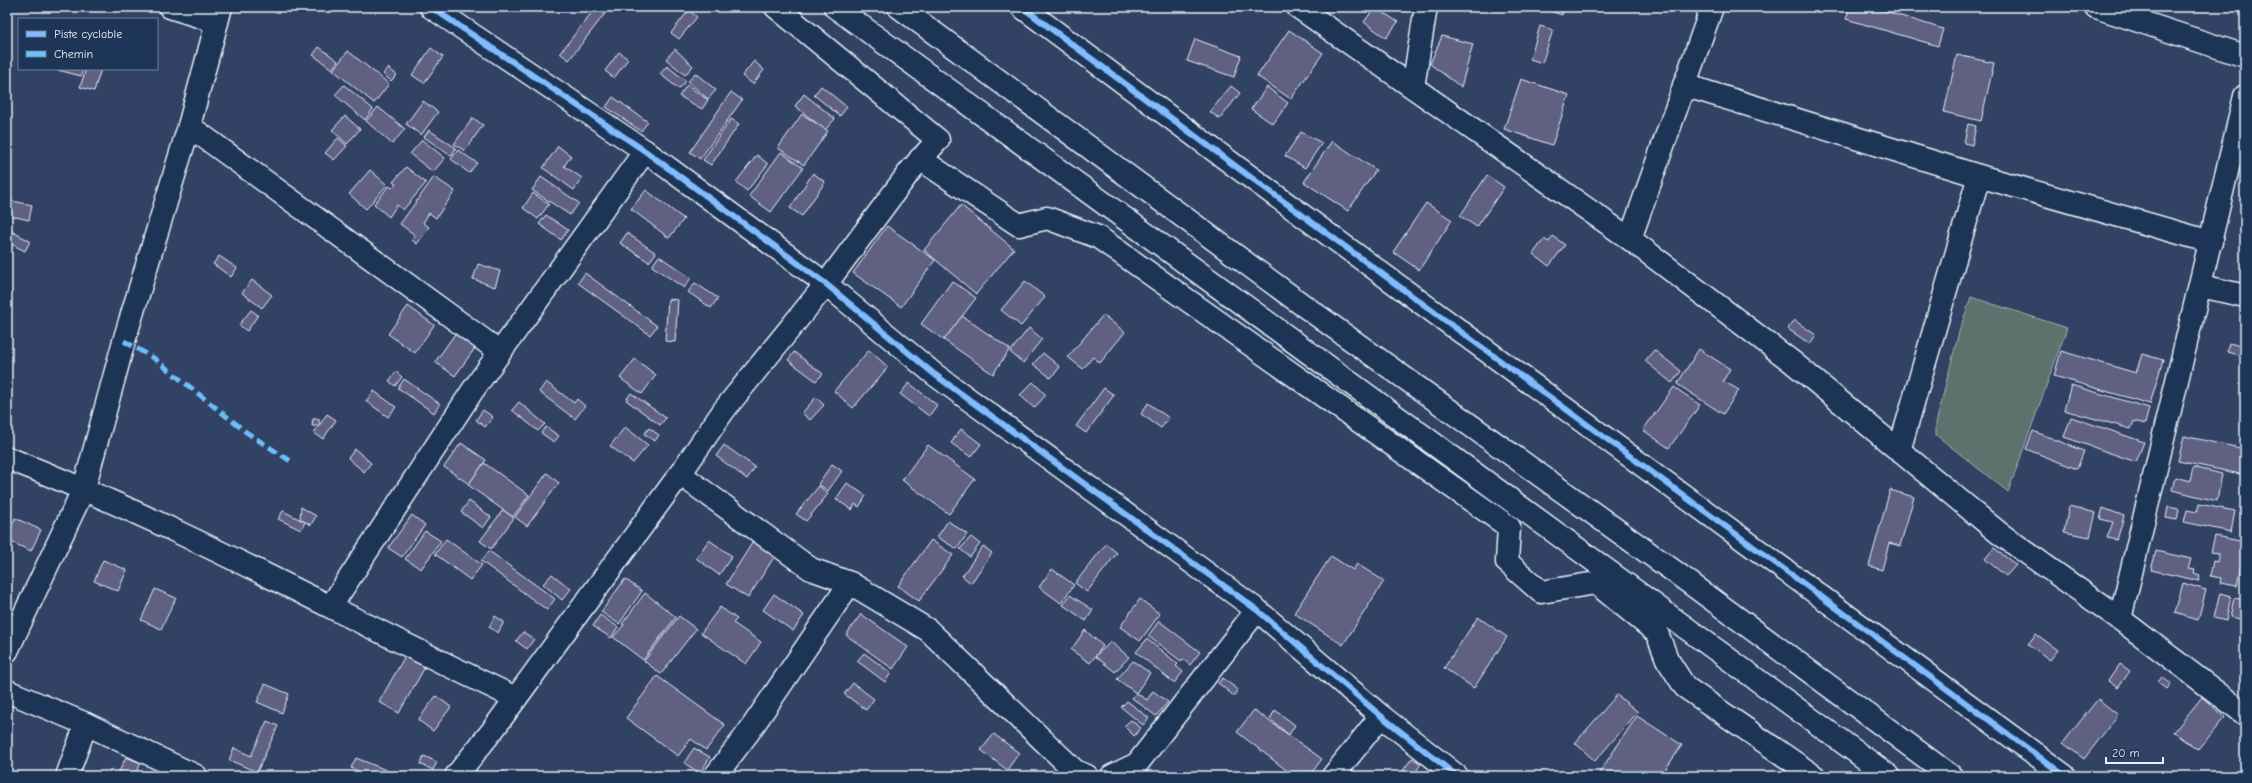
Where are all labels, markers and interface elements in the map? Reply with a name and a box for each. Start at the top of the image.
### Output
legend [18,18,158,70]
text: Piste cyclable [54,27,122,41]
text: Chemin [54,47,93,61]
scale bar [2106,739,2163,765]
text: 20 m [2112,746,2140,760]

